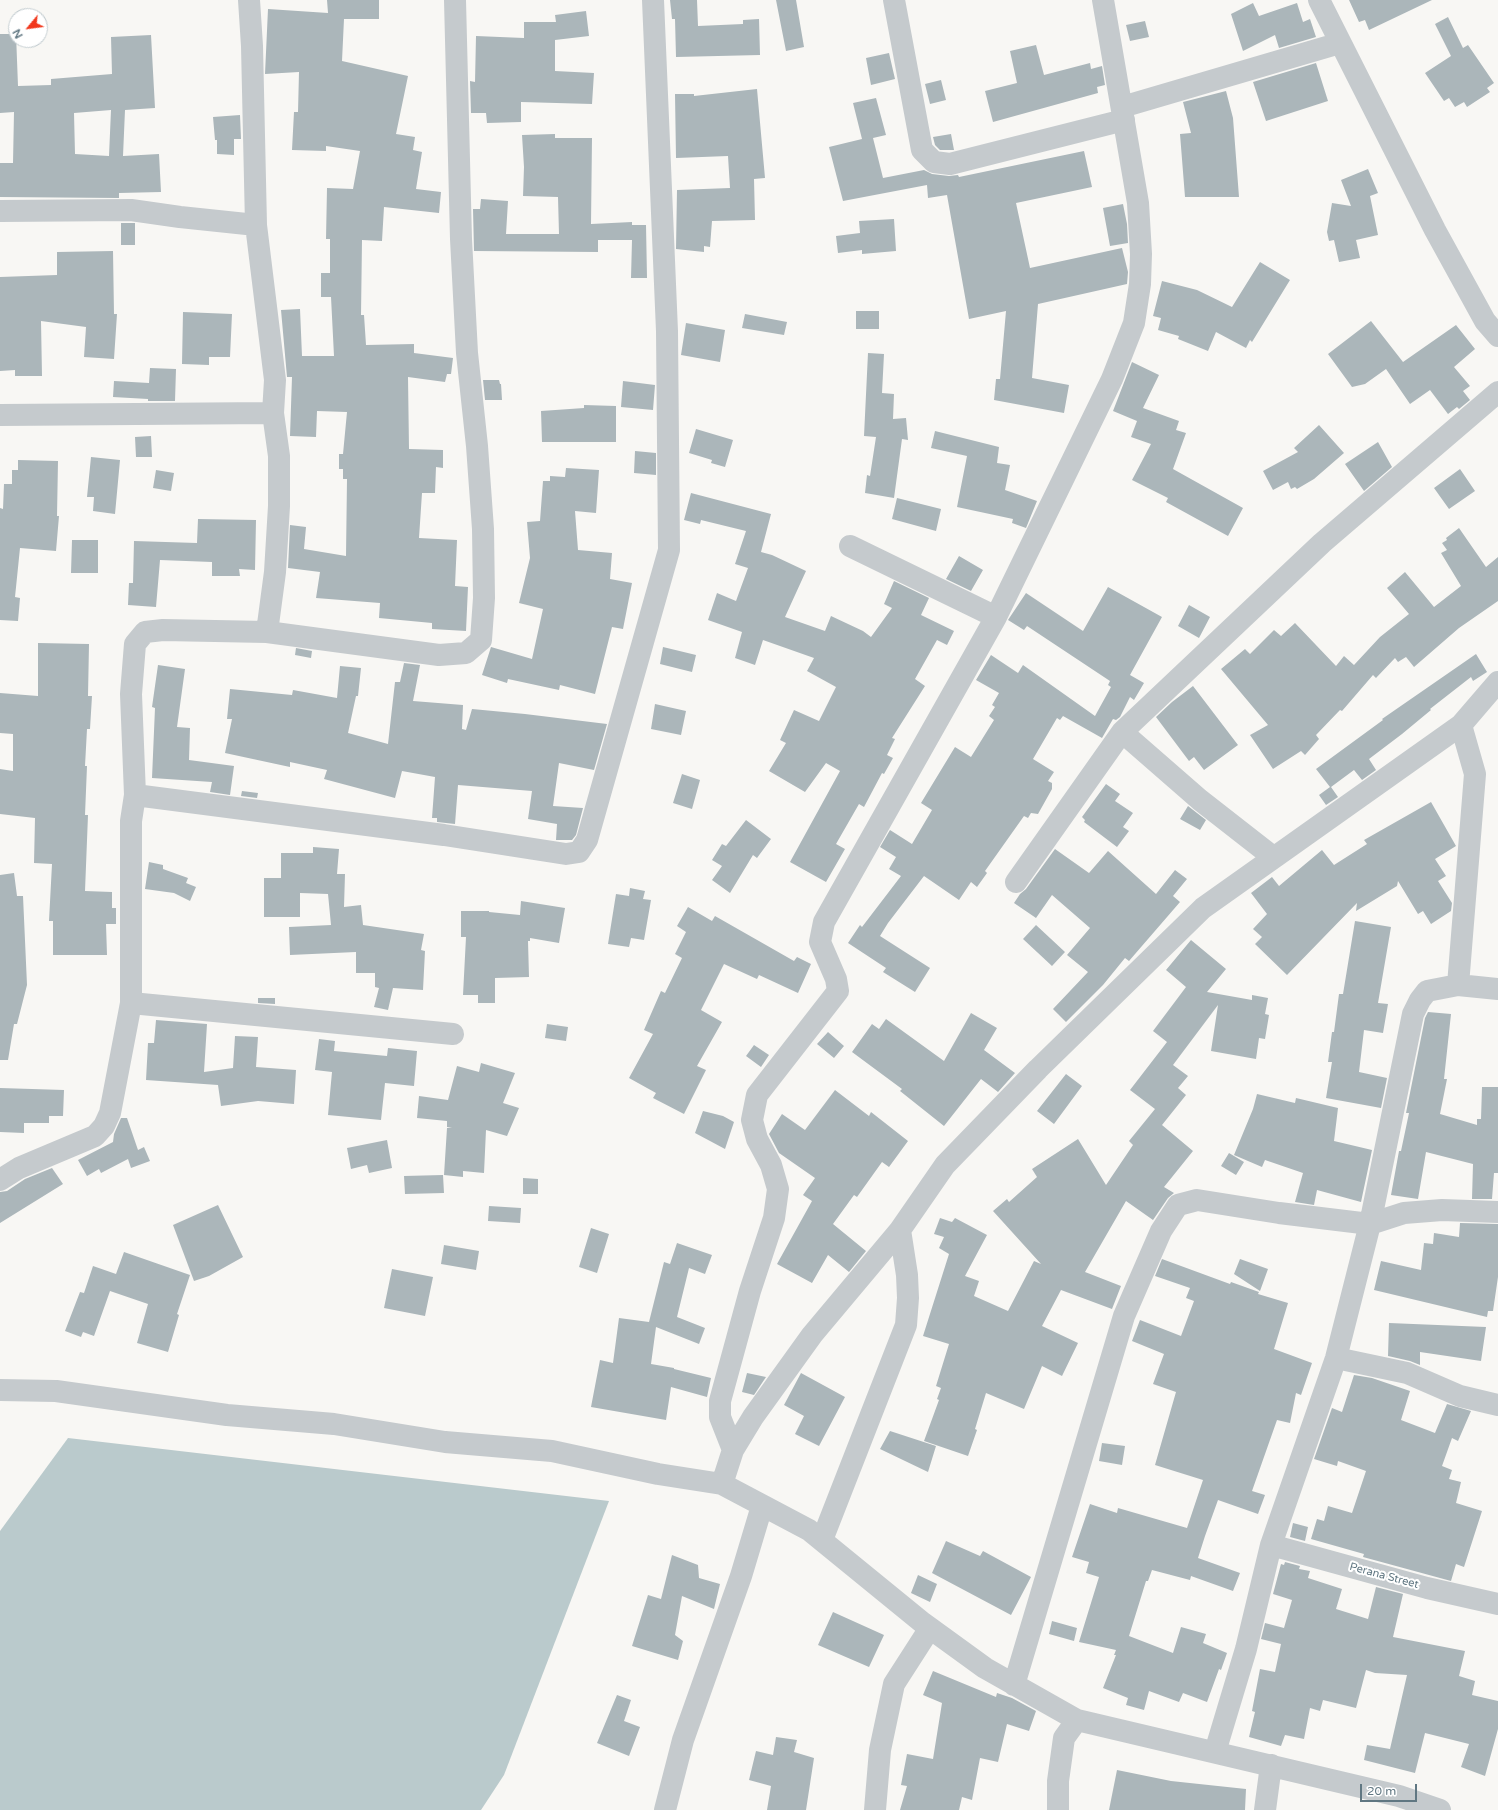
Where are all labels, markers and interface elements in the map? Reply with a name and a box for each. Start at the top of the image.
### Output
north arrow [8,8,48,48]
text: N [10,27,26,41]
street label: Perana Street [1348,1560,1420,1592]
scale bar [1362,1776,1419,1802]
text: 20 m [1367,1784,1396,1798]

